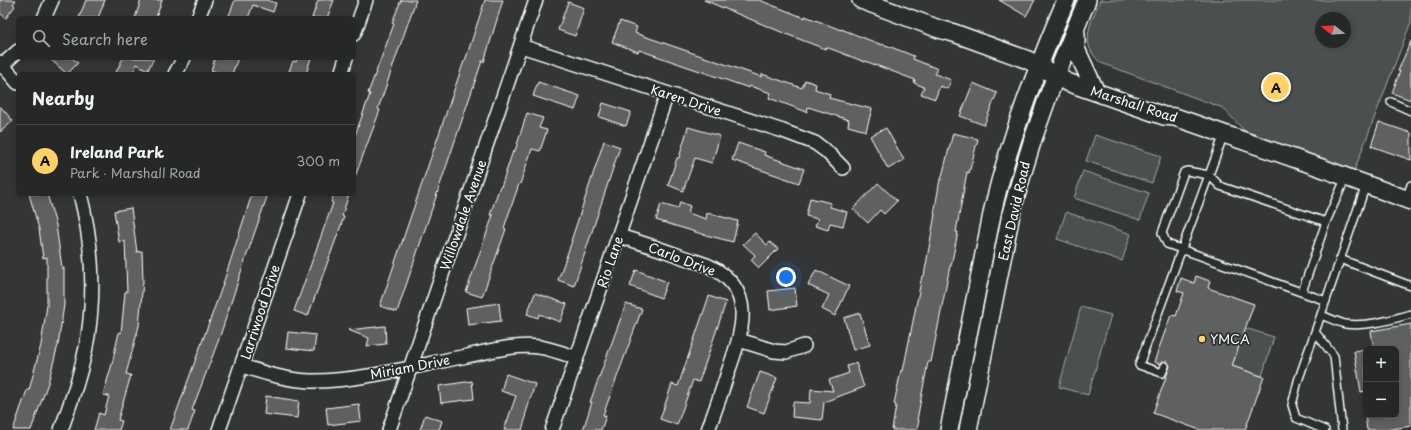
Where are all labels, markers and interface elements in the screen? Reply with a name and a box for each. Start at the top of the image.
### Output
north arrow [1315,12,1351,48]
search box [16,16,356,60]
icon: search [30,27,52,49]
text: Search here [62,27,148,50]
pin: A [1263,72,1289,102]
street label: Karen Drive [648,79,724,120]
street label: Marshall Road [1088,81,1180,127]
text: Nearby [32,85,94,111]
text: Ireland Park [70,140,164,163]
text: A [40,151,50,170]
text: 300 m [296,151,340,170]
street label: Willowdale Avenue [435,157,490,273]
street label: East David Road [993,159,1034,262]
text: Park · Marshall Road [70,163,201,182]
street label: Rio Lane [592,233,627,290]
street label: Carlo Drive [646,237,719,280]
street label: Larriwood Drive [235,262,284,362]
your location [776,267,796,287]
place label: YMCA [1210,329,1250,348]
marker: YMCA [1197,334,1207,344]
map controls [1363,346,1399,418]
button: + [1363,346,1399,382]
street label: Miriam Drive [368,349,451,384]
button: − [1363,382,1399,418]

